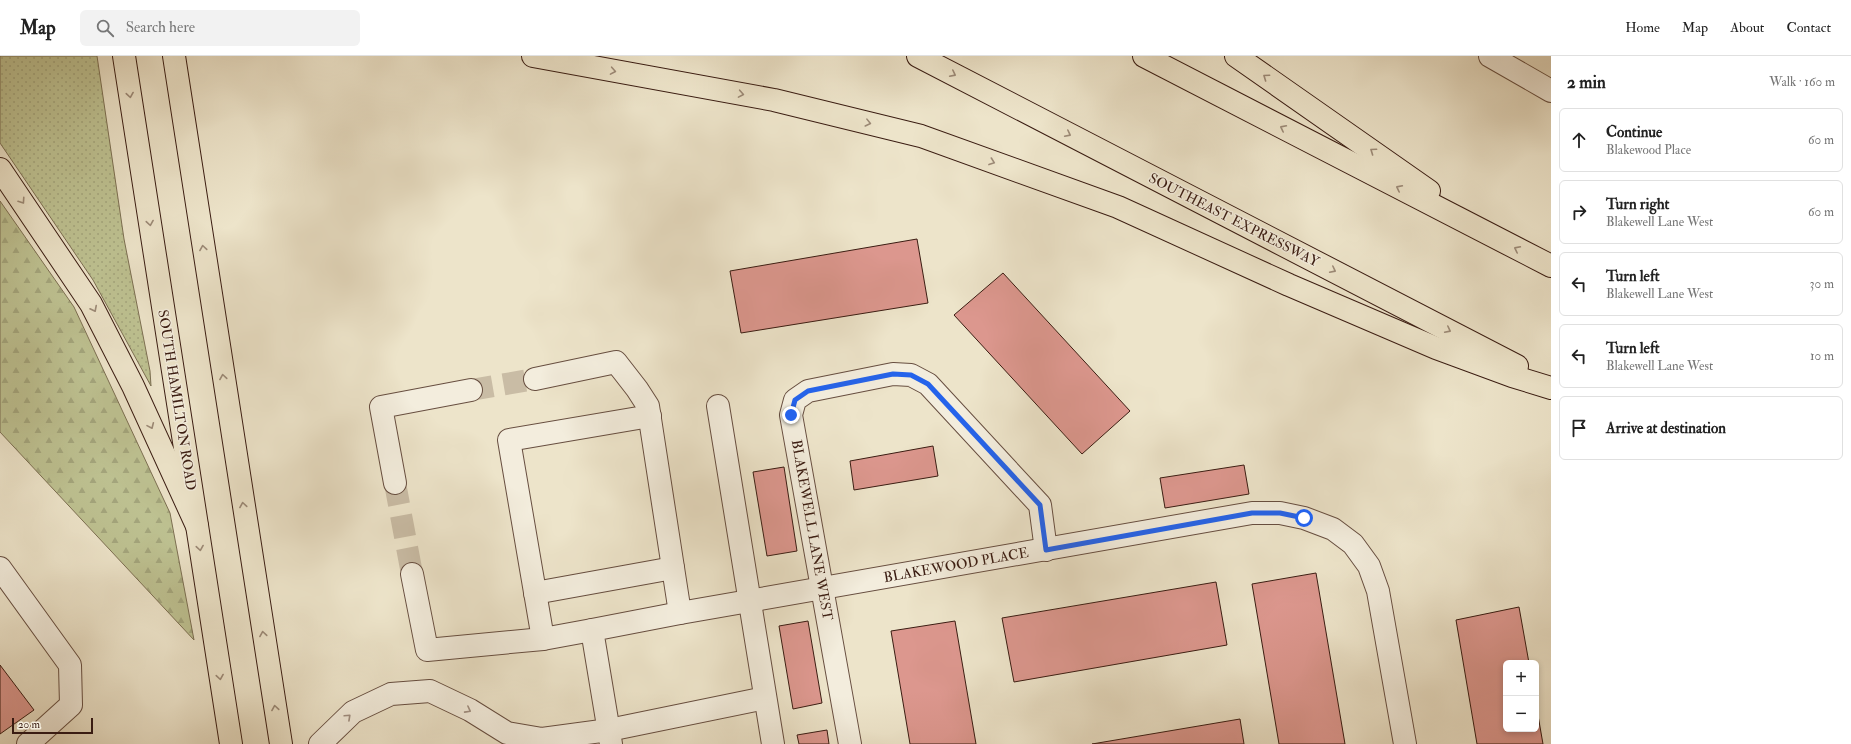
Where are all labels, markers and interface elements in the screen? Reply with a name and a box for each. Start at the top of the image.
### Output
search box [80,10,360,46]
text: Map [20,16,56,40]
icon: search [94,17,116,39]
text: Search here [126,18,195,37]
text: Home [1625,19,1660,36]
text: Map [1682,19,1708,36]
text: About [1730,19,1764,36]
text: Contact [1786,19,1831,36]
one-way arrow [610,66,616,74]
one-way arrow [948,69,956,77]
text: 2 min [1567,72,1606,93]
text: Walk · 160 m [1769,74,1835,90]
one-way arrow [1263,75,1270,82]
one-way arrow [738,89,744,98]
one-way arrow [125,91,134,98]
one-way arrow [864,118,871,127]
text: Continue [1606,123,1662,142]
one-way arrow [1280,125,1288,133]
one-way arrow [1064,129,1071,136]
icon: ahead [1568,129,1590,151]
text: 60 m [1808,132,1834,148]
text: Blakewood Place [1606,142,1691,158]
one-way arrow [1370,149,1377,156]
one-way arrow [988,157,995,165]
street label: SOUTHEAST EXPRESSWAY [1146,169,1322,271]
one-way arrow [1396,185,1403,192]
text: Turn right [1606,195,1669,214]
one-way arrow [17,197,25,204]
icon: right [1568,201,1590,223]
text: 60 m [1808,204,1834,220]
text: Blakewell Lane West [1606,214,1713,230]
one-way arrow [145,220,153,226]
one-way arrow [199,245,208,251]
one-way arrow [1514,246,1521,253]
one-way arrow [1329,266,1336,273]
text: Turn left [1606,267,1660,286]
icon: left [1568,273,1590,295]
text: 30 m [1810,276,1834,292]
text: Blakewell Lane West [1606,286,1713,302]
one-way arrow [89,305,97,312]
street label: SOUTH HAMILTON ROAD [154,308,200,492]
one-way arrow [1444,325,1451,333]
text: Turn left [1606,339,1660,358]
icon: left [1568,345,1590,367]
text: 10 m [1810,348,1834,364]
text: Blakewell Lane West [1606,358,1713,374]
one-way arrow [219,374,228,380]
route end [782,406,800,424]
icon: arrive [1568,417,1590,439]
text: Arrive at destination [1606,419,1726,438]
one-way arrow [146,423,154,430]
street label: BLAKEWELL LANE WEST [788,438,836,622]
one-way arrow [239,502,248,508]
route start [1295,509,1313,527]
street label: BLAKEWOOD PLACE [882,544,1030,586]
one-way arrow [195,545,204,551]
one-way arrow [259,631,268,637]
map controls [1503,660,1539,732]
button: + [1503,660,1539,696]
one-way arrow [216,674,224,680]
button: − [1503,696,1539,732]
one-way arrow [271,705,280,711]
one-way arrow [464,705,471,712]
one-way arrow [343,714,351,722]
scale bar [12,716,93,735]
text: 20 m [18,718,40,731]

